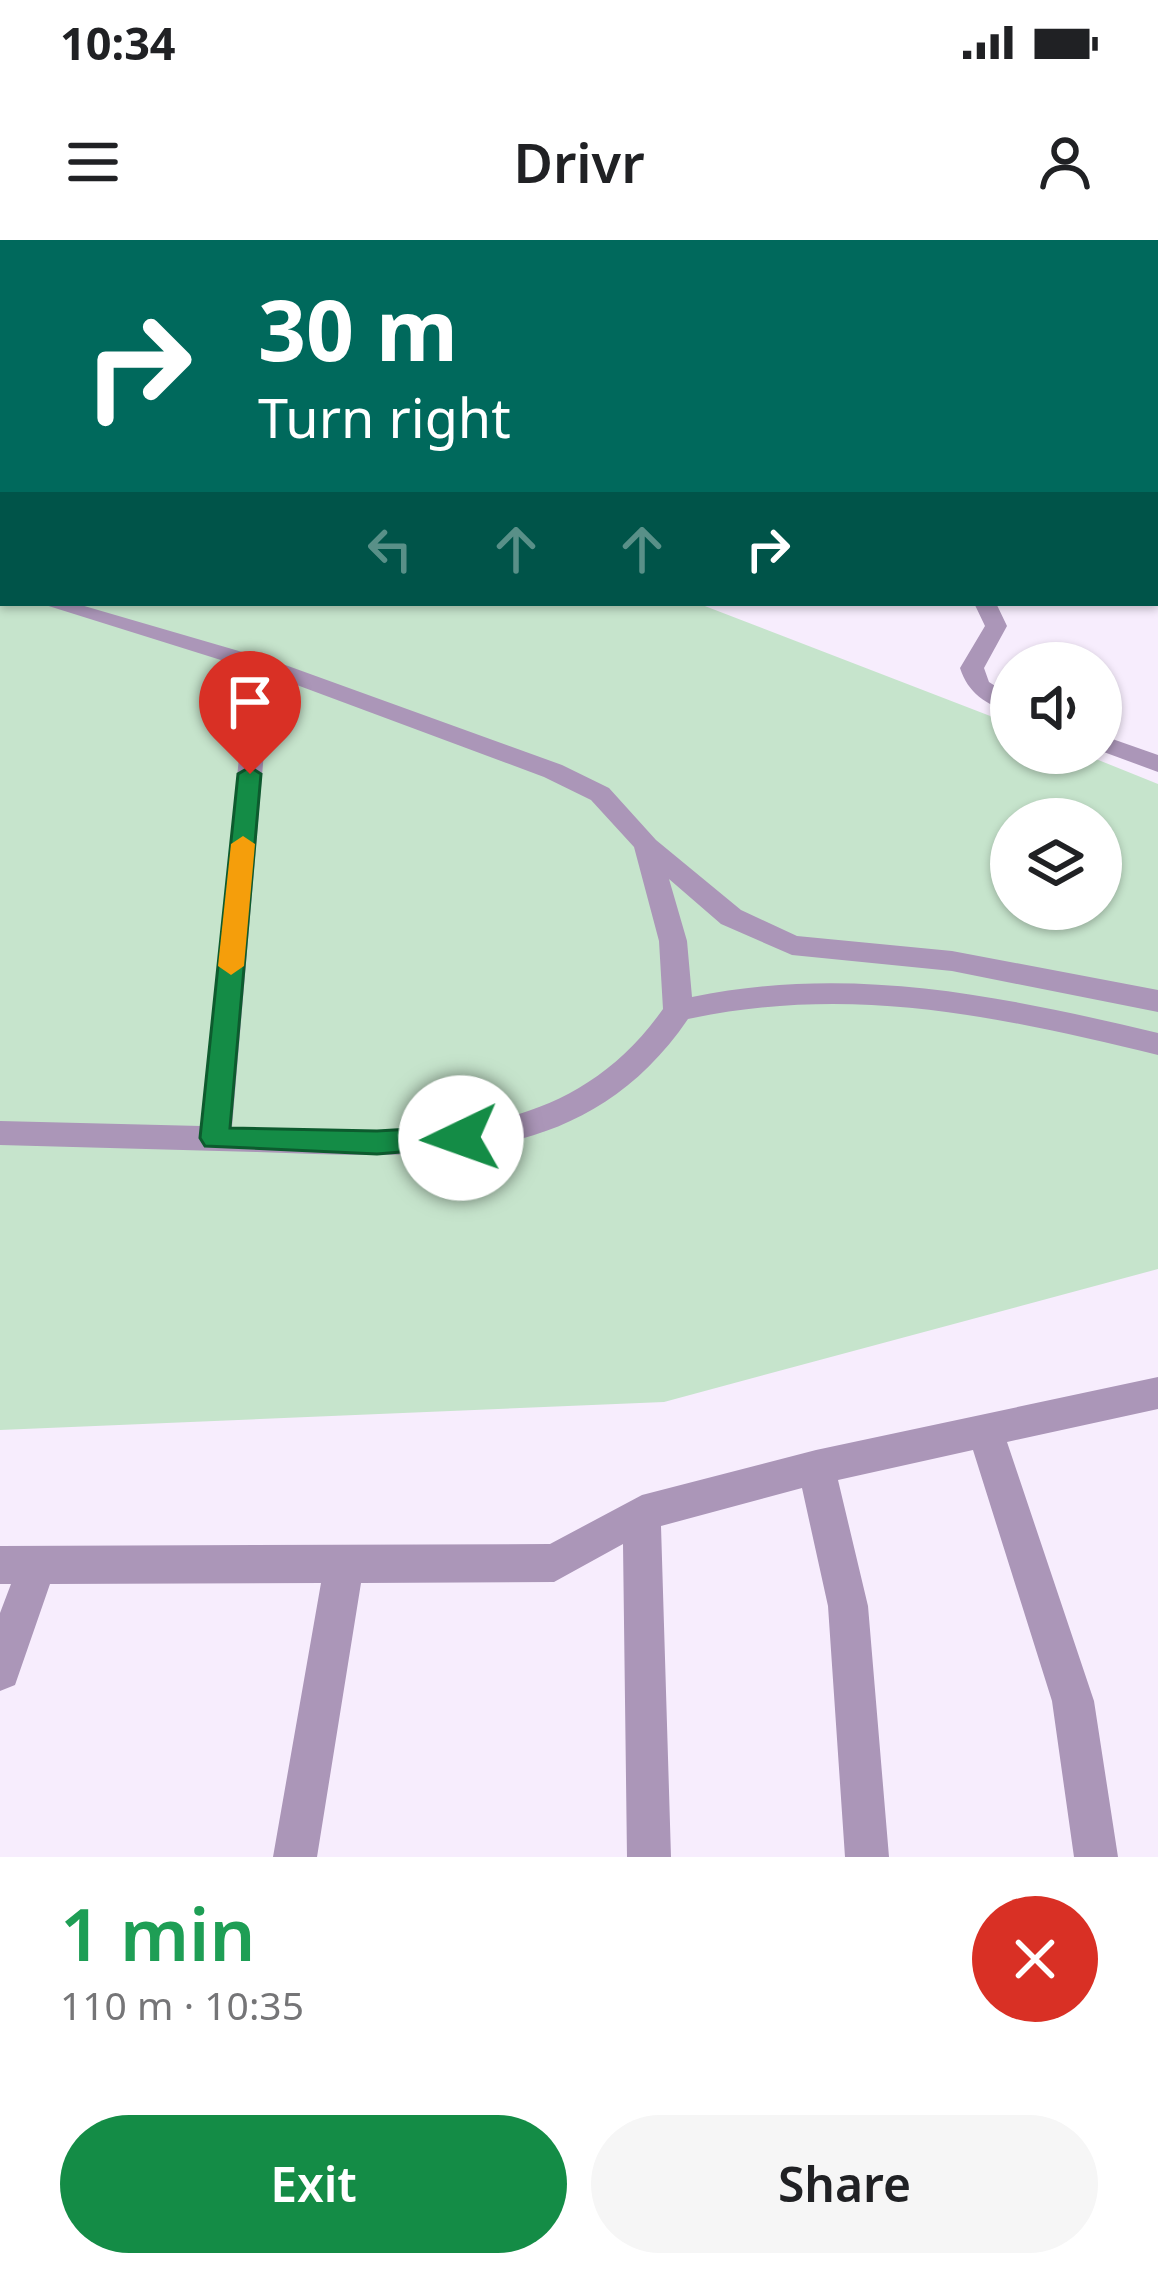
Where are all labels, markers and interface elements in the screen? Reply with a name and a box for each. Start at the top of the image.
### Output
text: 10:34 [60,12,176,73]
text: Drivr [513,125,645,199]
icon: menu [60,129,126,195]
icon: person [1032,129,1098,195]
text: 30 m [258,271,458,386]
icon: right [60,288,216,444]
text: Turn right [258,380,511,454]
icon: left [357,516,423,582]
icon: ahead [483,516,549,582]
icon: ahead [609,516,675,582]
icon: right [735,516,801,582]
map controls [990,642,1122,930]
button: sound [990,642,1122,774]
pin [199,651,301,774]
icon: arrive [217,669,283,735]
button: layers [990,798,1122,930]
position arrow [398,1075,524,1201]
text: 1 min [60,1884,255,1982]
button: close [972,1896,1098,2022]
text: 110 m · 10:35 [60,1978,304,2031]
button: Exit [60,2115,567,2253]
button: Share [591,2115,1098,2253]

